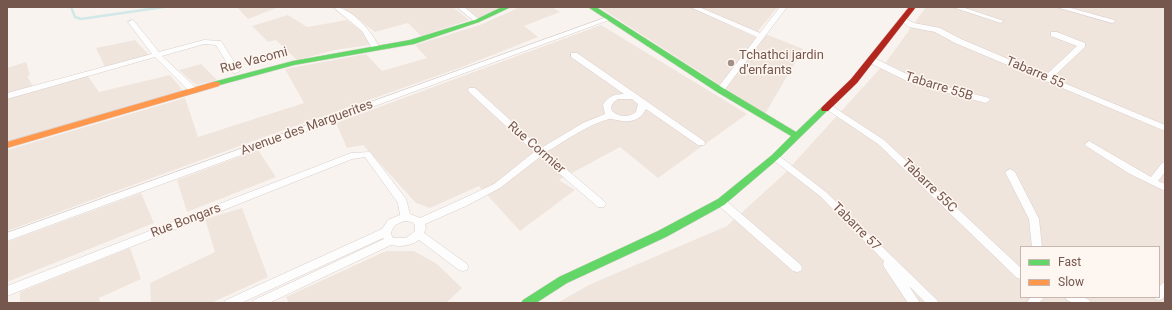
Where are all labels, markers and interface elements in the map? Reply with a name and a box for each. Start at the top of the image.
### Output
street label: Rue Vacomi [219,45,289,77]
place label: Tchathci jardin d'enfants [739,48,824,79]
street label: Tabarre 55 [1003,54,1067,92]
marker: Tchathci jardin d'enfants [726,58,736,68]
street label: Tabarre 55B [903,69,975,105]
street label: Avenue des Marguerites [239,97,375,159]
street label: Rue Cormier [504,119,568,177]
street label: Tabarre 55C [898,156,960,216]
street label: Tabarre 57 [829,200,883,254]
street label: Rue Bongars [149,201,223,241]
legend [1020,246,1160,298]
text: Fast [1058,255,1081,269]
text: Slow [1058,275,1084,289]

